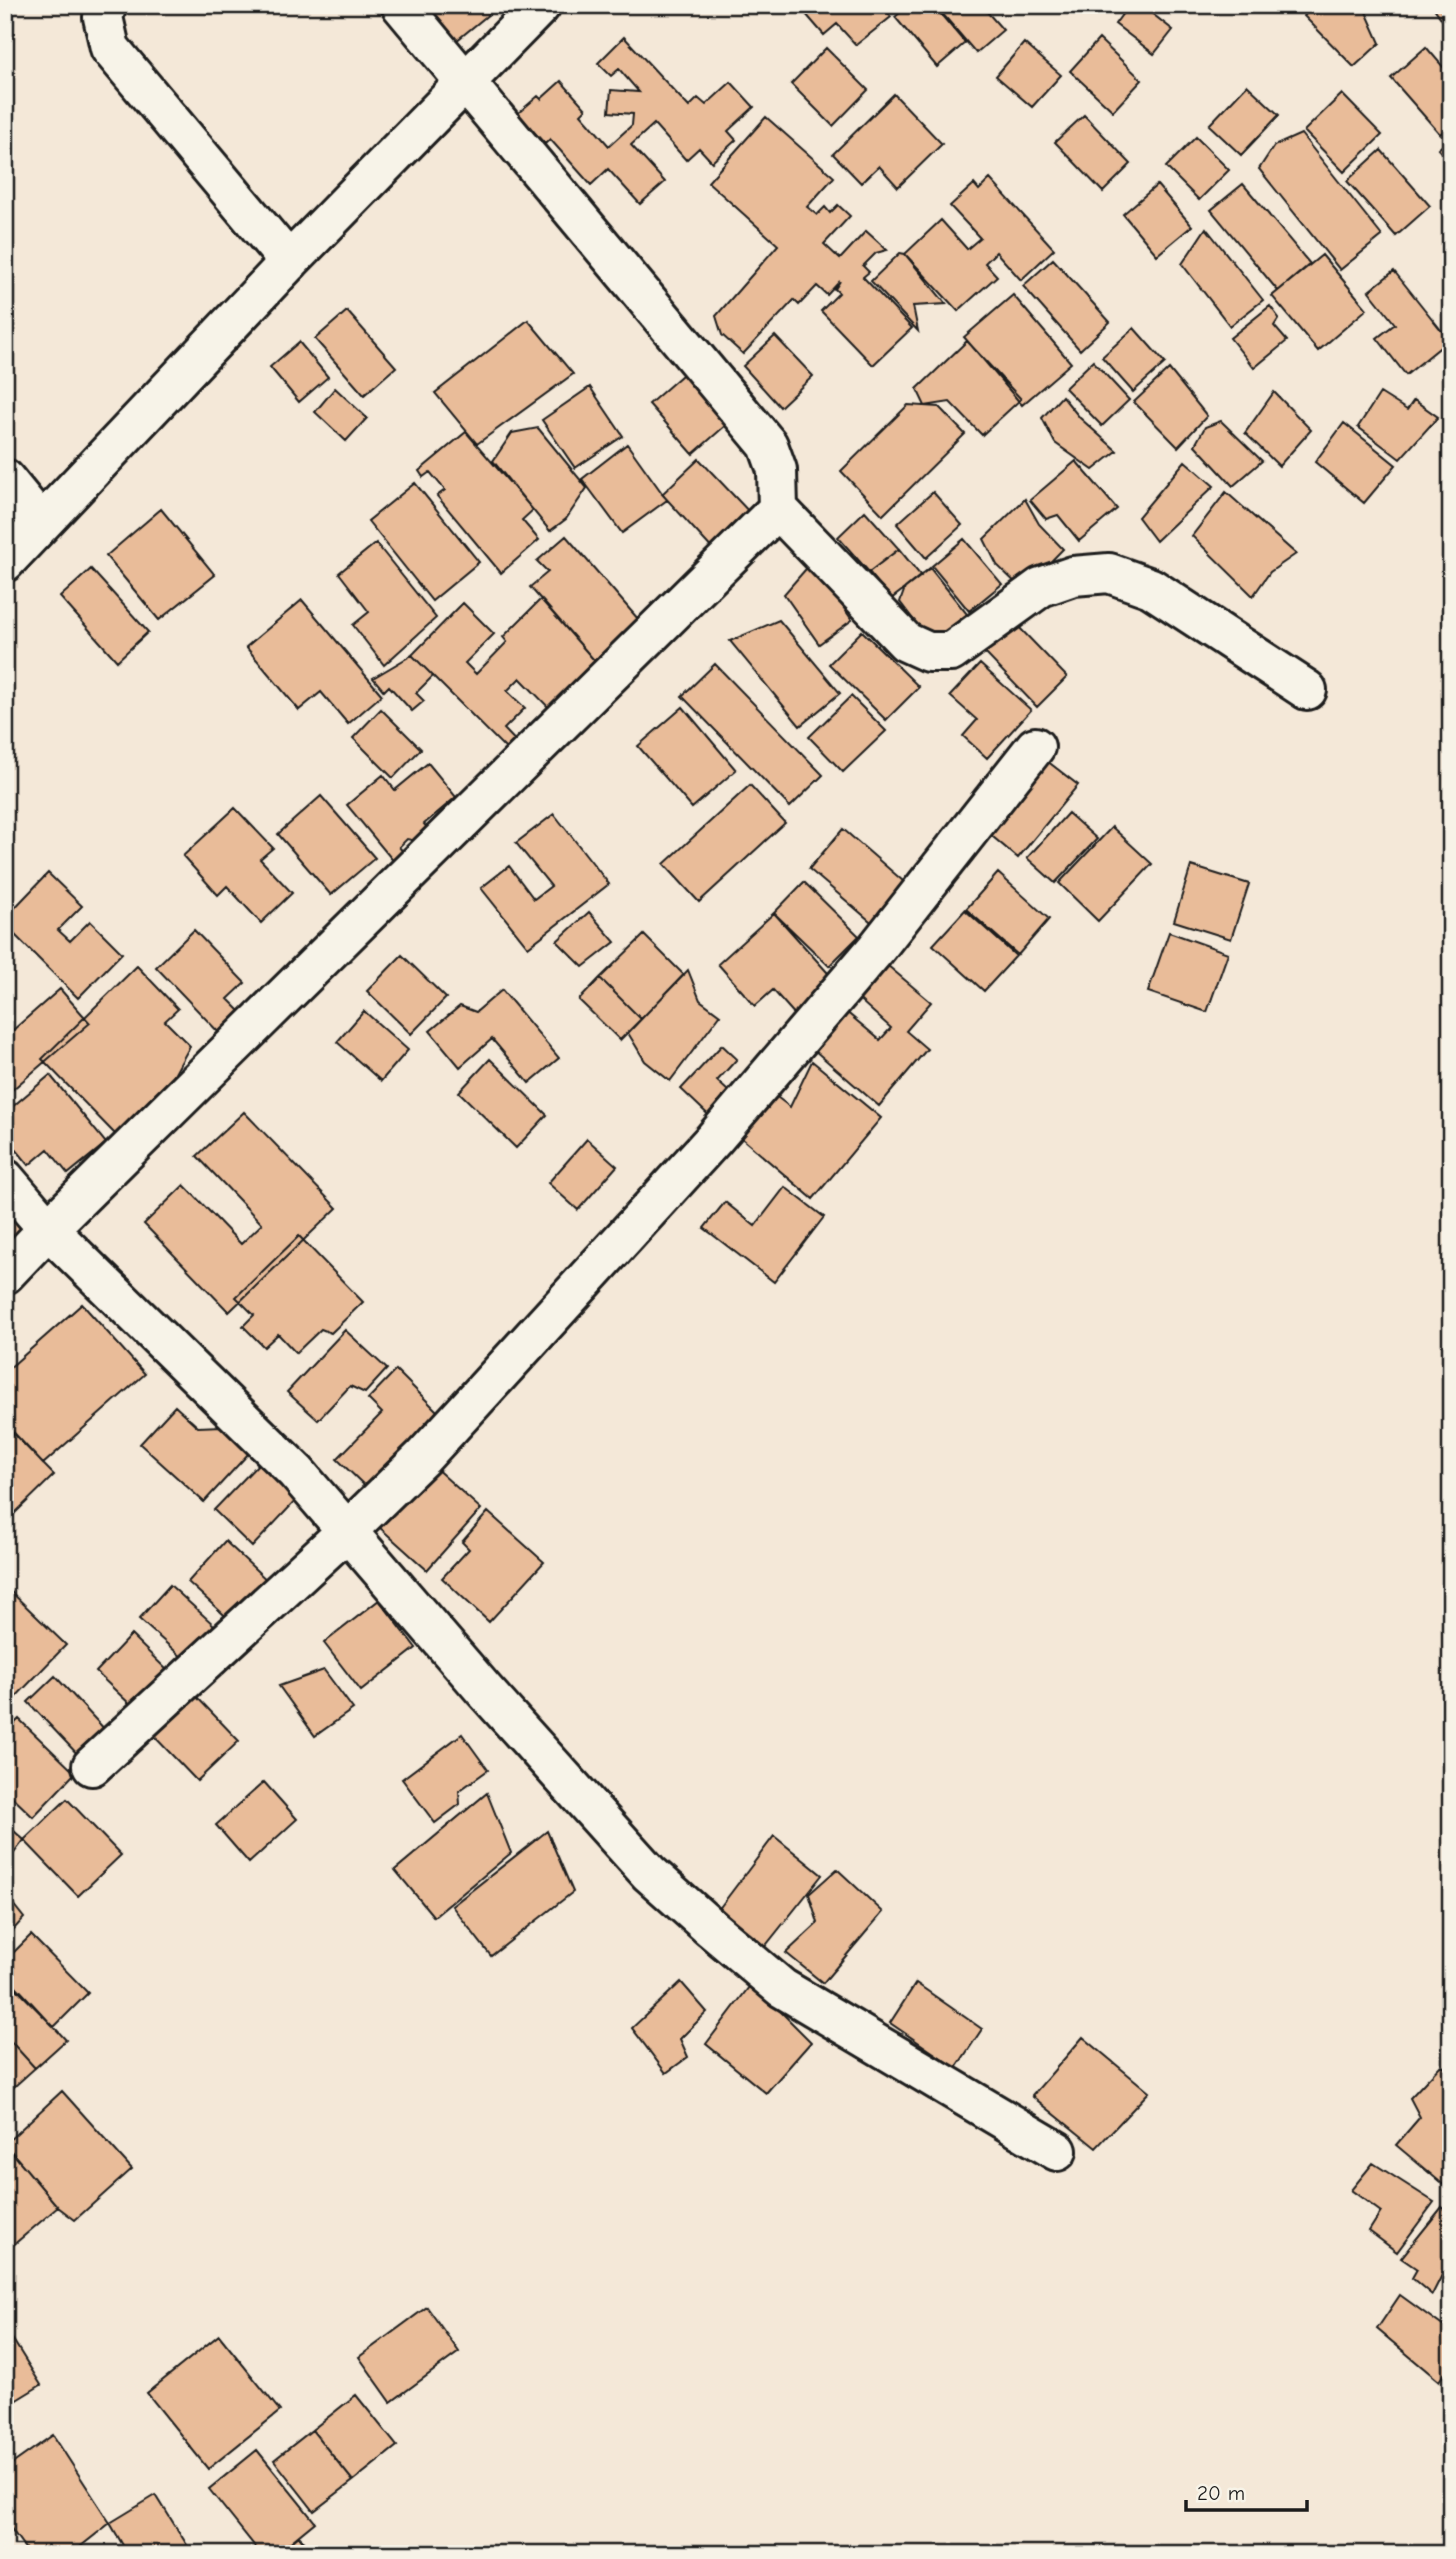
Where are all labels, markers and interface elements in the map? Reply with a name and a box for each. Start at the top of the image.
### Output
scale bar [1186,2468,1307,2512]
text: 20 m [1197,2481,1245,2505]

